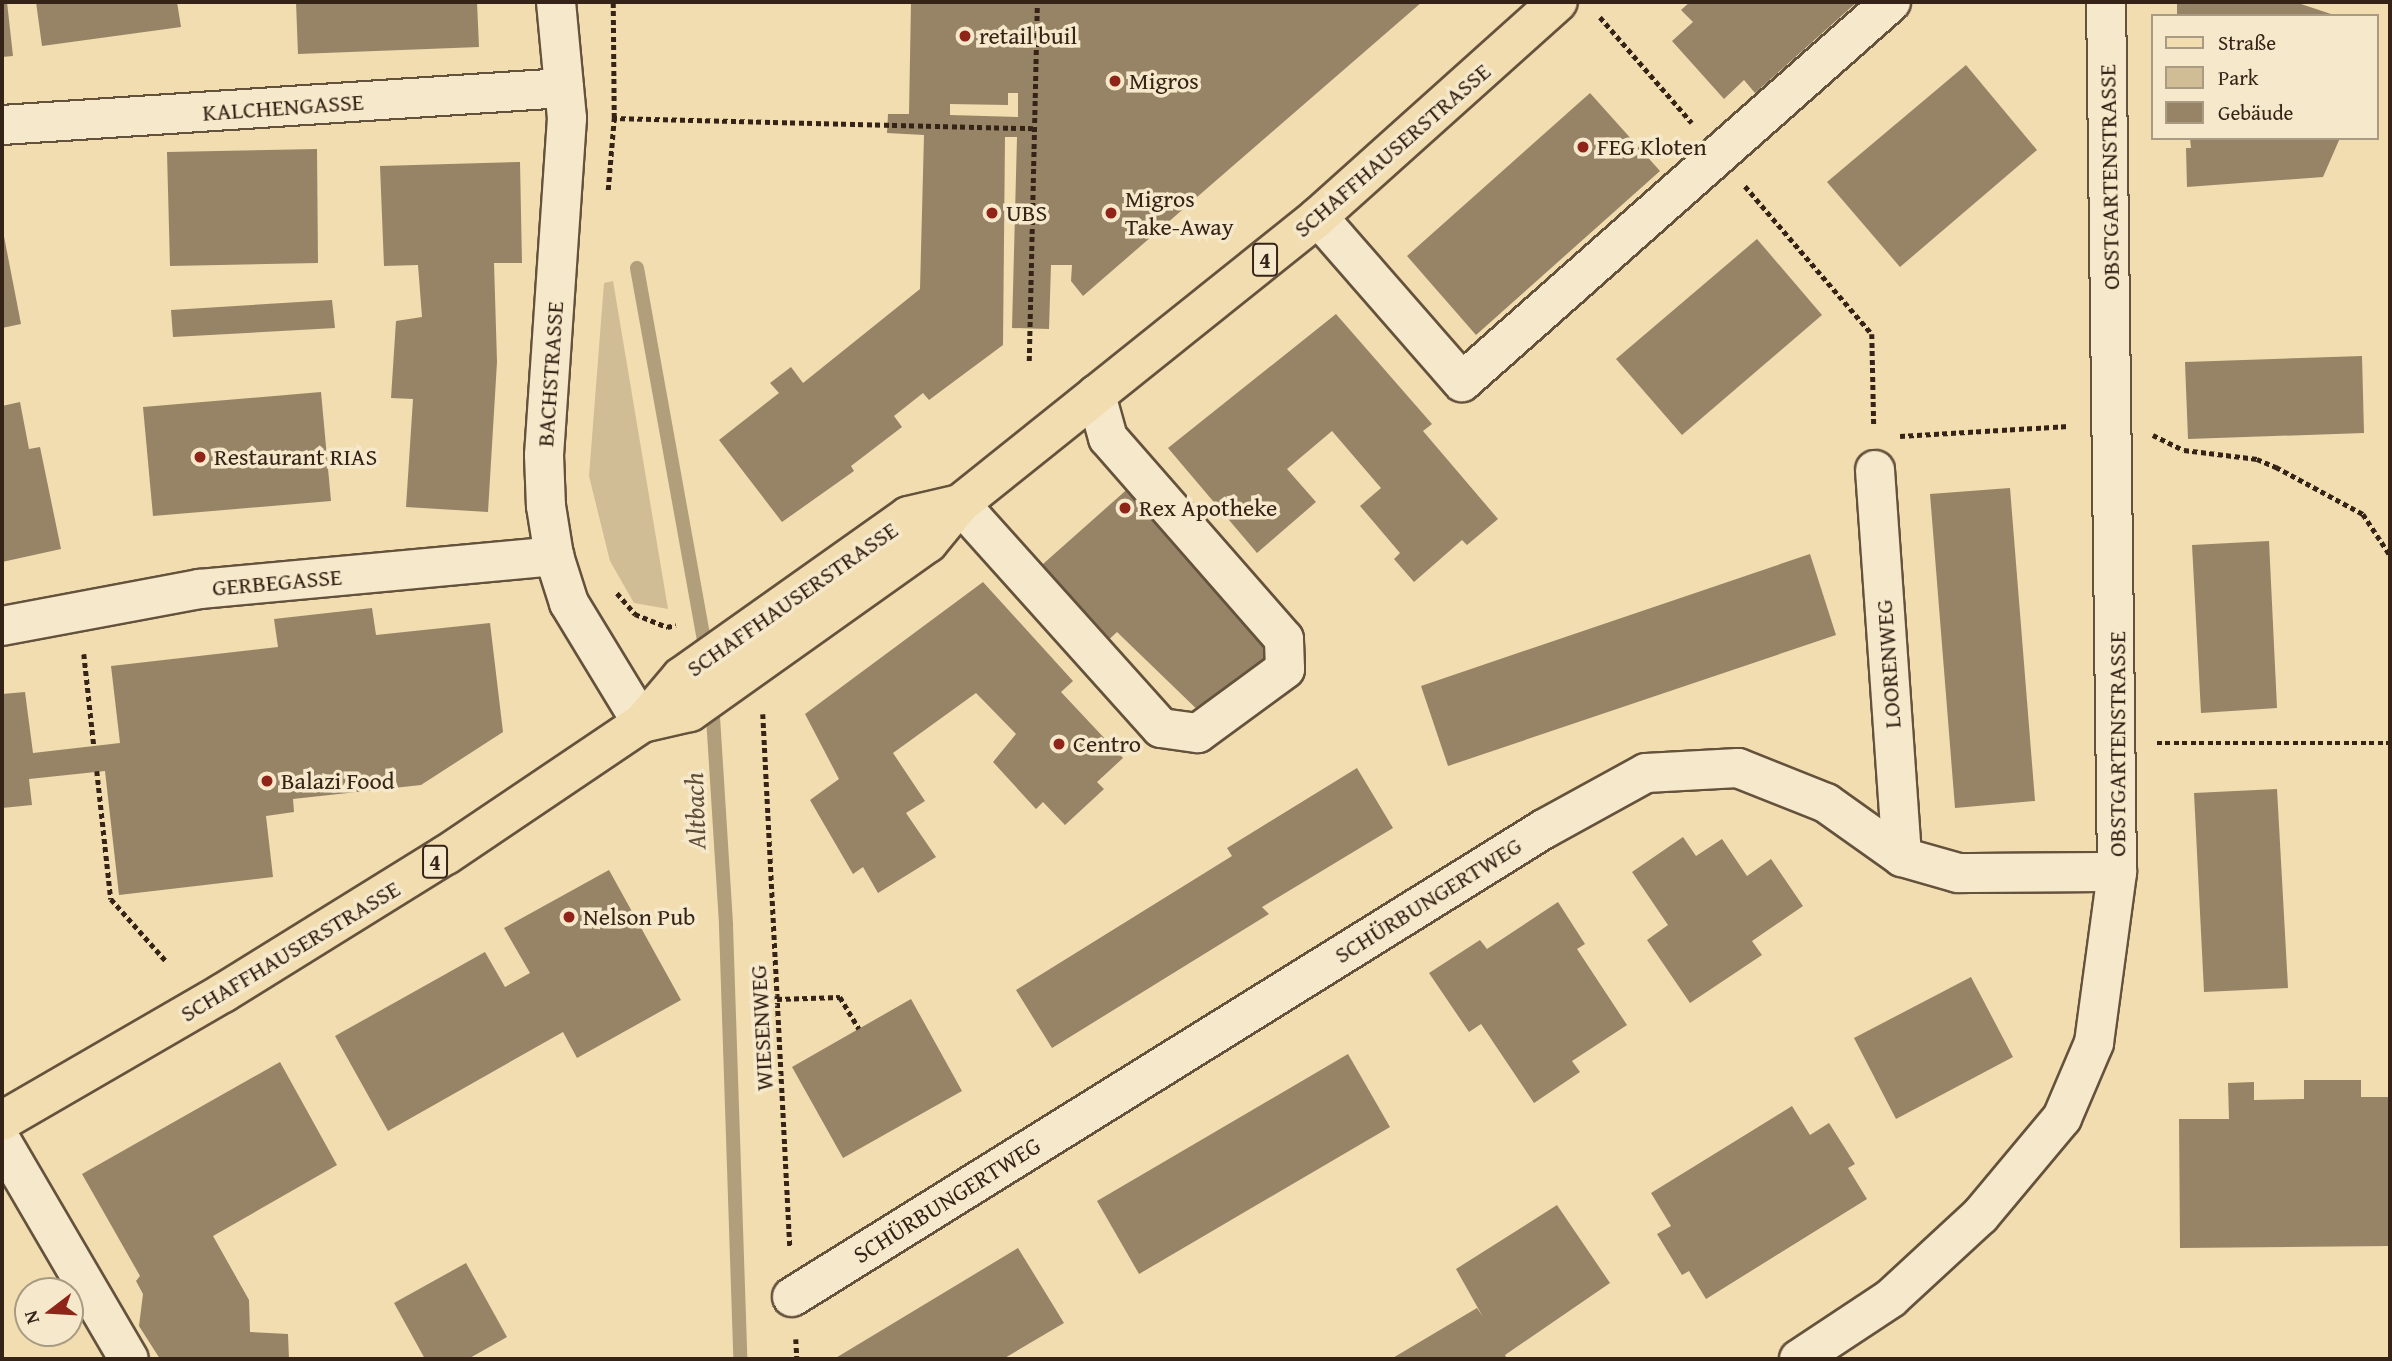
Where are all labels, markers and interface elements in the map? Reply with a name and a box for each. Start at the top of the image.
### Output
legend [2150,14,2378,140]
place label: retail buil [979,22,1077,50]
text: Straße [2218,27,2276,58]
marker: retail buil [957,28,973,44]
street label: SCHAFFHAUSERSTRASSE [1288,57,1496,243]
text: Park [2218,62,2259,93]
street label: OBSTGARTENSTRASSE [2093,64,2125,290]
place label: Migros [1129,67,1199,95]
marker: Migros [1107,73,1123,89]
street label: KALCHENGASSE [201,87,365,127]
text: Gebäude [2218,97,2293,128]
place label: FEG Kloten [1597,133,1707,161]
marker: FEG Kloten [1575,139,1591,155]
place label: Migros Take-Away [1125,185,1234,241]
place label: UBS [1006,199,1047,227]
marker: UBS [984,205,1000,221]
marker: Migros Take-Away [1103,205,1119,221]
road number: 4 [1251,241,1279,280]
street label: BACHSTRASSE [531,300,569,448]
place label: Restaurant RIAS [214,443,377,471]
marker: Restaurant RIAS [192,449,208,465]
place label: Rex Apotheke [1139,494,1277,522]
marker: Rex Apotheke [1117,500,1133,516]
street label: SCHAFFHAUSERSTRASSE [681,515,903,683]
street label: GERBEGASSE [211,562,343,602]
street label: LOORENWEG [1869,599,1907,729]
street label: OBSTGARTENSTRASSE [2103,631,2131,857]
place label: Centro [1073,730,1141,758]
marker: Centro [1051,736,1067,752]
place label: Balazi Food [281,767,395,795]
water label: Altbach [678,772,712,850]
marker: Balazi Food [259,773,275,789]
street label: SCHÜRBUNGERTWEG [1329,831,1527,969]
road number: 4 [421,842,449,882]
street label: SCHAFFHAUSERSTRASSE [175,874,405,1028]
place label: Nelson Pub [583,903,696,931]
marker: Nelson Pub [561,909,577,925]
street label: WIESENWEG [743,964,779,1092]
street label: SCHÜRBUNGERTWEG [848,1131,1046,1269]
north arrow [14,1277,84,1347]
text: N [16,1307,46,1328]

